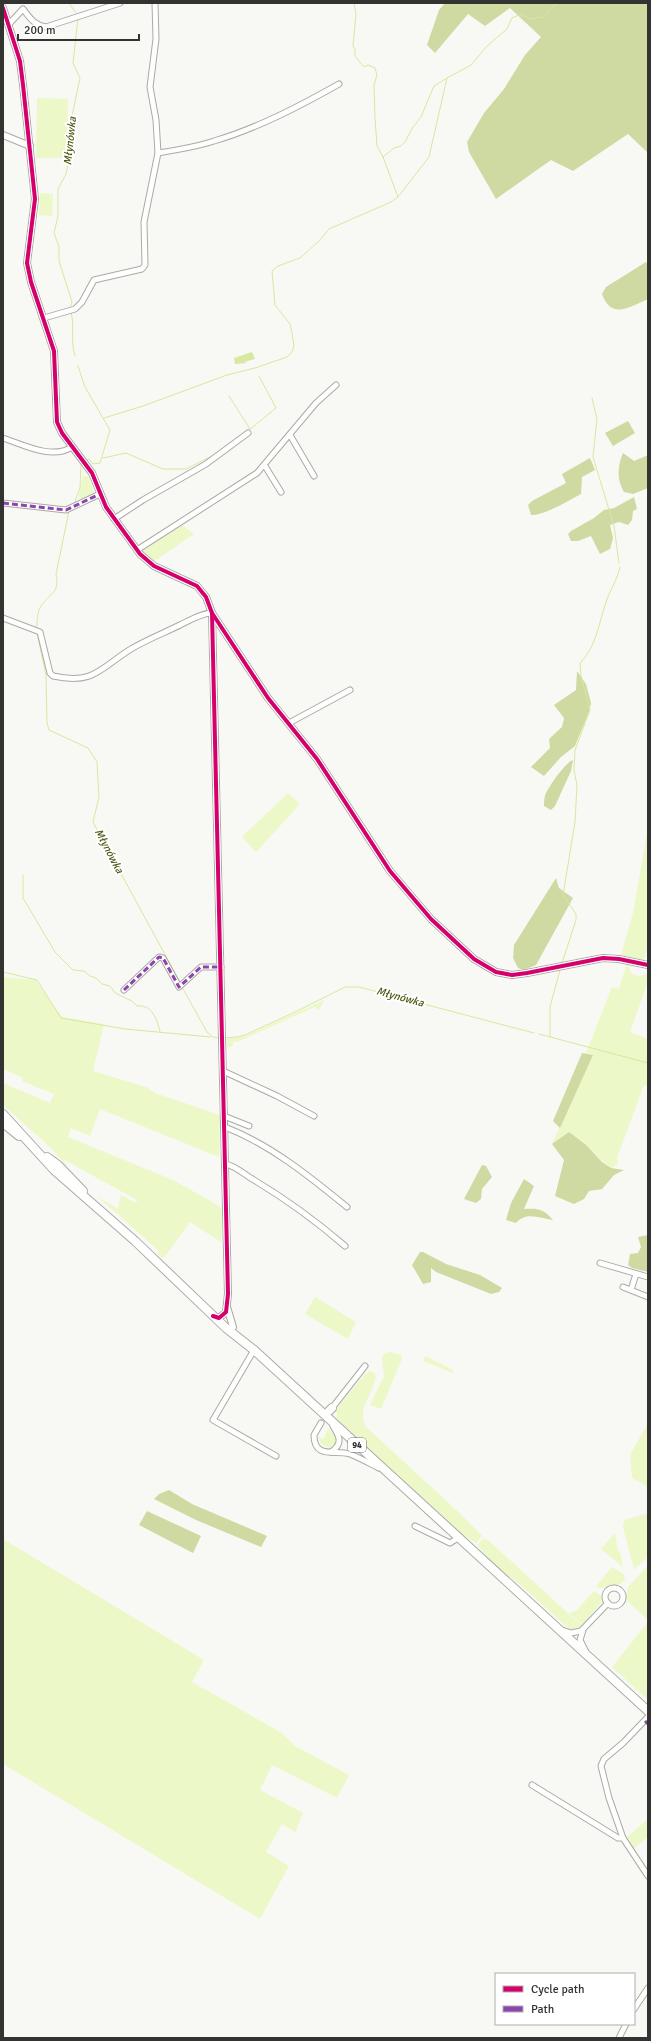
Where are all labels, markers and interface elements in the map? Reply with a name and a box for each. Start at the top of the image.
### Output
scale bar [18,16,139,42]
text: 200 m [24,23,56,38]
water label: Młynówka [61,116,79,166]
water label: Młynówka [92,827,126,876]
water label: Młynówka [375,984,426,1010]
road number: 94 [348,1438,366,1452]
legend [495,1973,635,2025]
text: Cycle path [531,1982,584,1997]
text: Path [531,2002,554,2017]

